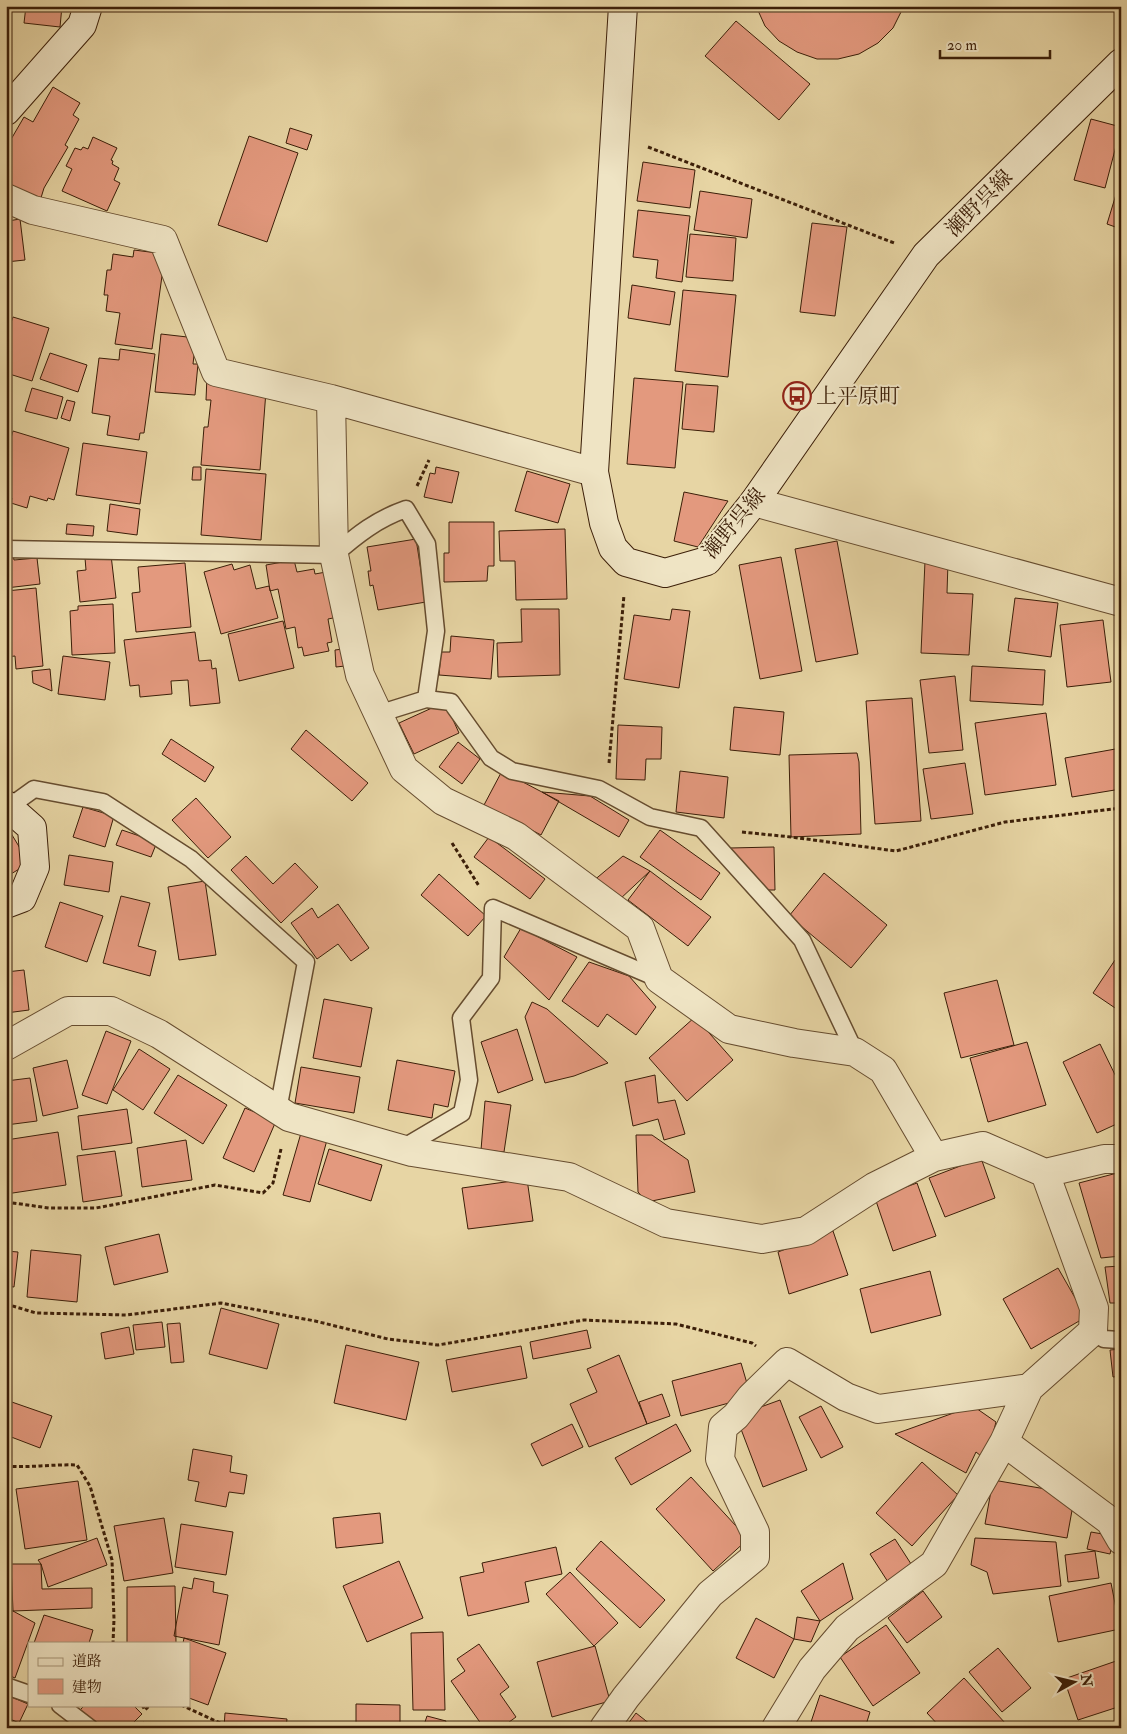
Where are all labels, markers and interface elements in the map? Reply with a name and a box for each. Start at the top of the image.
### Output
scale bar [940,28,1050,60]
text: 20 m [947,36,977,55]
street label: 瀬野呉線 [940,164,1019,243]
bus stop icon: 上平原町 [782,381,812,411]
place label: 上平原町 [816,383,900,410]
street label: 瀬野呉線 [697,482,772,564]
legend [28,1642,190,1706]
text: 道路 [72,1652,102,1671]
north arrow [1050,1656,1100,1706]
text: N [1077,1672,1096,1688]
text: 建物 [72,1678,102,1697]

